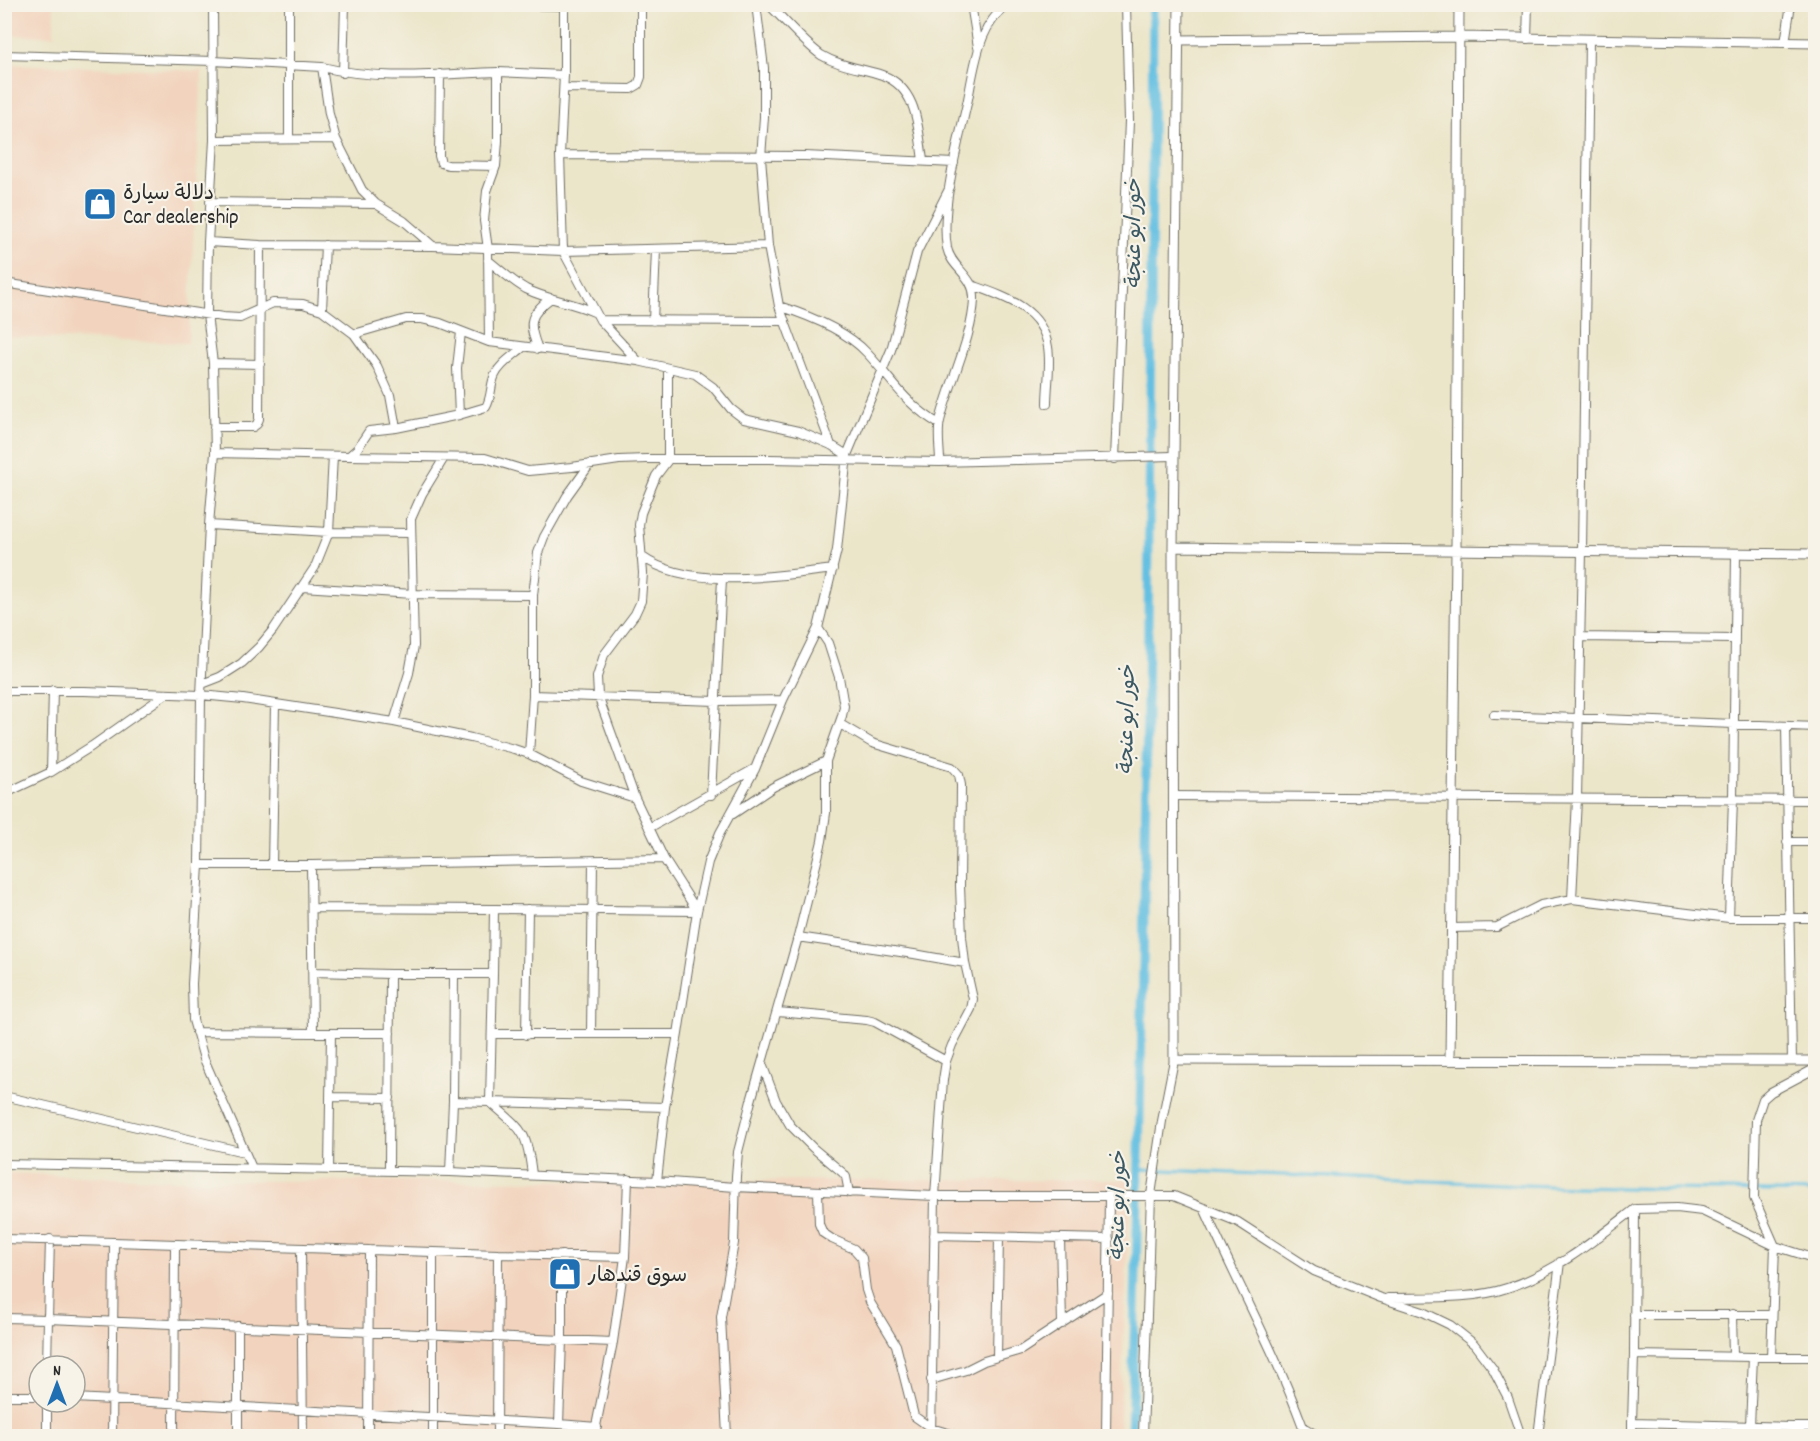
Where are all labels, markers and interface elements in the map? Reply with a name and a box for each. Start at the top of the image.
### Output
water label: خور ابو عنجة [1120,178,1151,289]
place label: دلالة سيارة Car dealership [123,180,239,234]
shop icon: دلالة سيارة Car dealership [82,186,118,222]
water label: خور ابو عنجة [1112,664,1145,775]
water label: خور ابو عنجة [1103,1150,1136,1261]
shop icon: سوق قندهار [547,1256,583,1292]
place label: سوق قندهار [587,1262,687,1292]
north arrow [27,1354,87,1414]
text: N [53,1360,61,1383]

